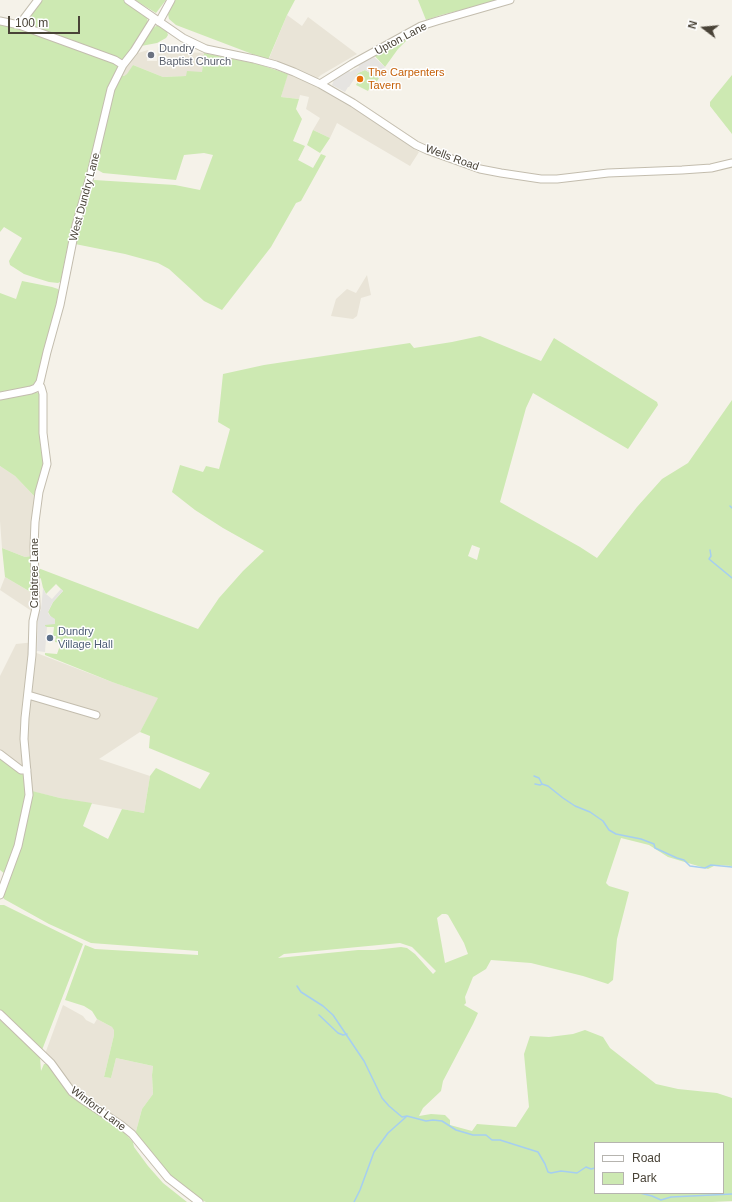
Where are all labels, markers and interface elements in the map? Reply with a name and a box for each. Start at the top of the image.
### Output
scale bar [10,8,82,34]
north arrow [684,8,724,48]
text: 100 m [15,16,48,30]
text: N [686,19,699,30]
street label: Upton Lane [373,20,429,58]
place label: Dundry Baptist Church [159,42,231,68]
marker: Dundry Baptist Church [146,50,156,60]
place label: The Carpenters Tavern [368,66,444,92]
marker: The Carpenters Tavern [355,74,365,84]
street label: Wells Road [423,142,481,174]
street label: West Dundry Lane [67,151,103,243]
street label: Crabtree Lane [28,538,42,608]
place label: Dundry Village Hall [58,625,113,651]
marker: Dundry Village Hall [45,633,55,643]
street label: Winford Lane [68,1084,128,1134]
legend [594,1142,724,1194]
text: Road [632,1151,661,1165]
text: Park [632,1171,657,1185]

